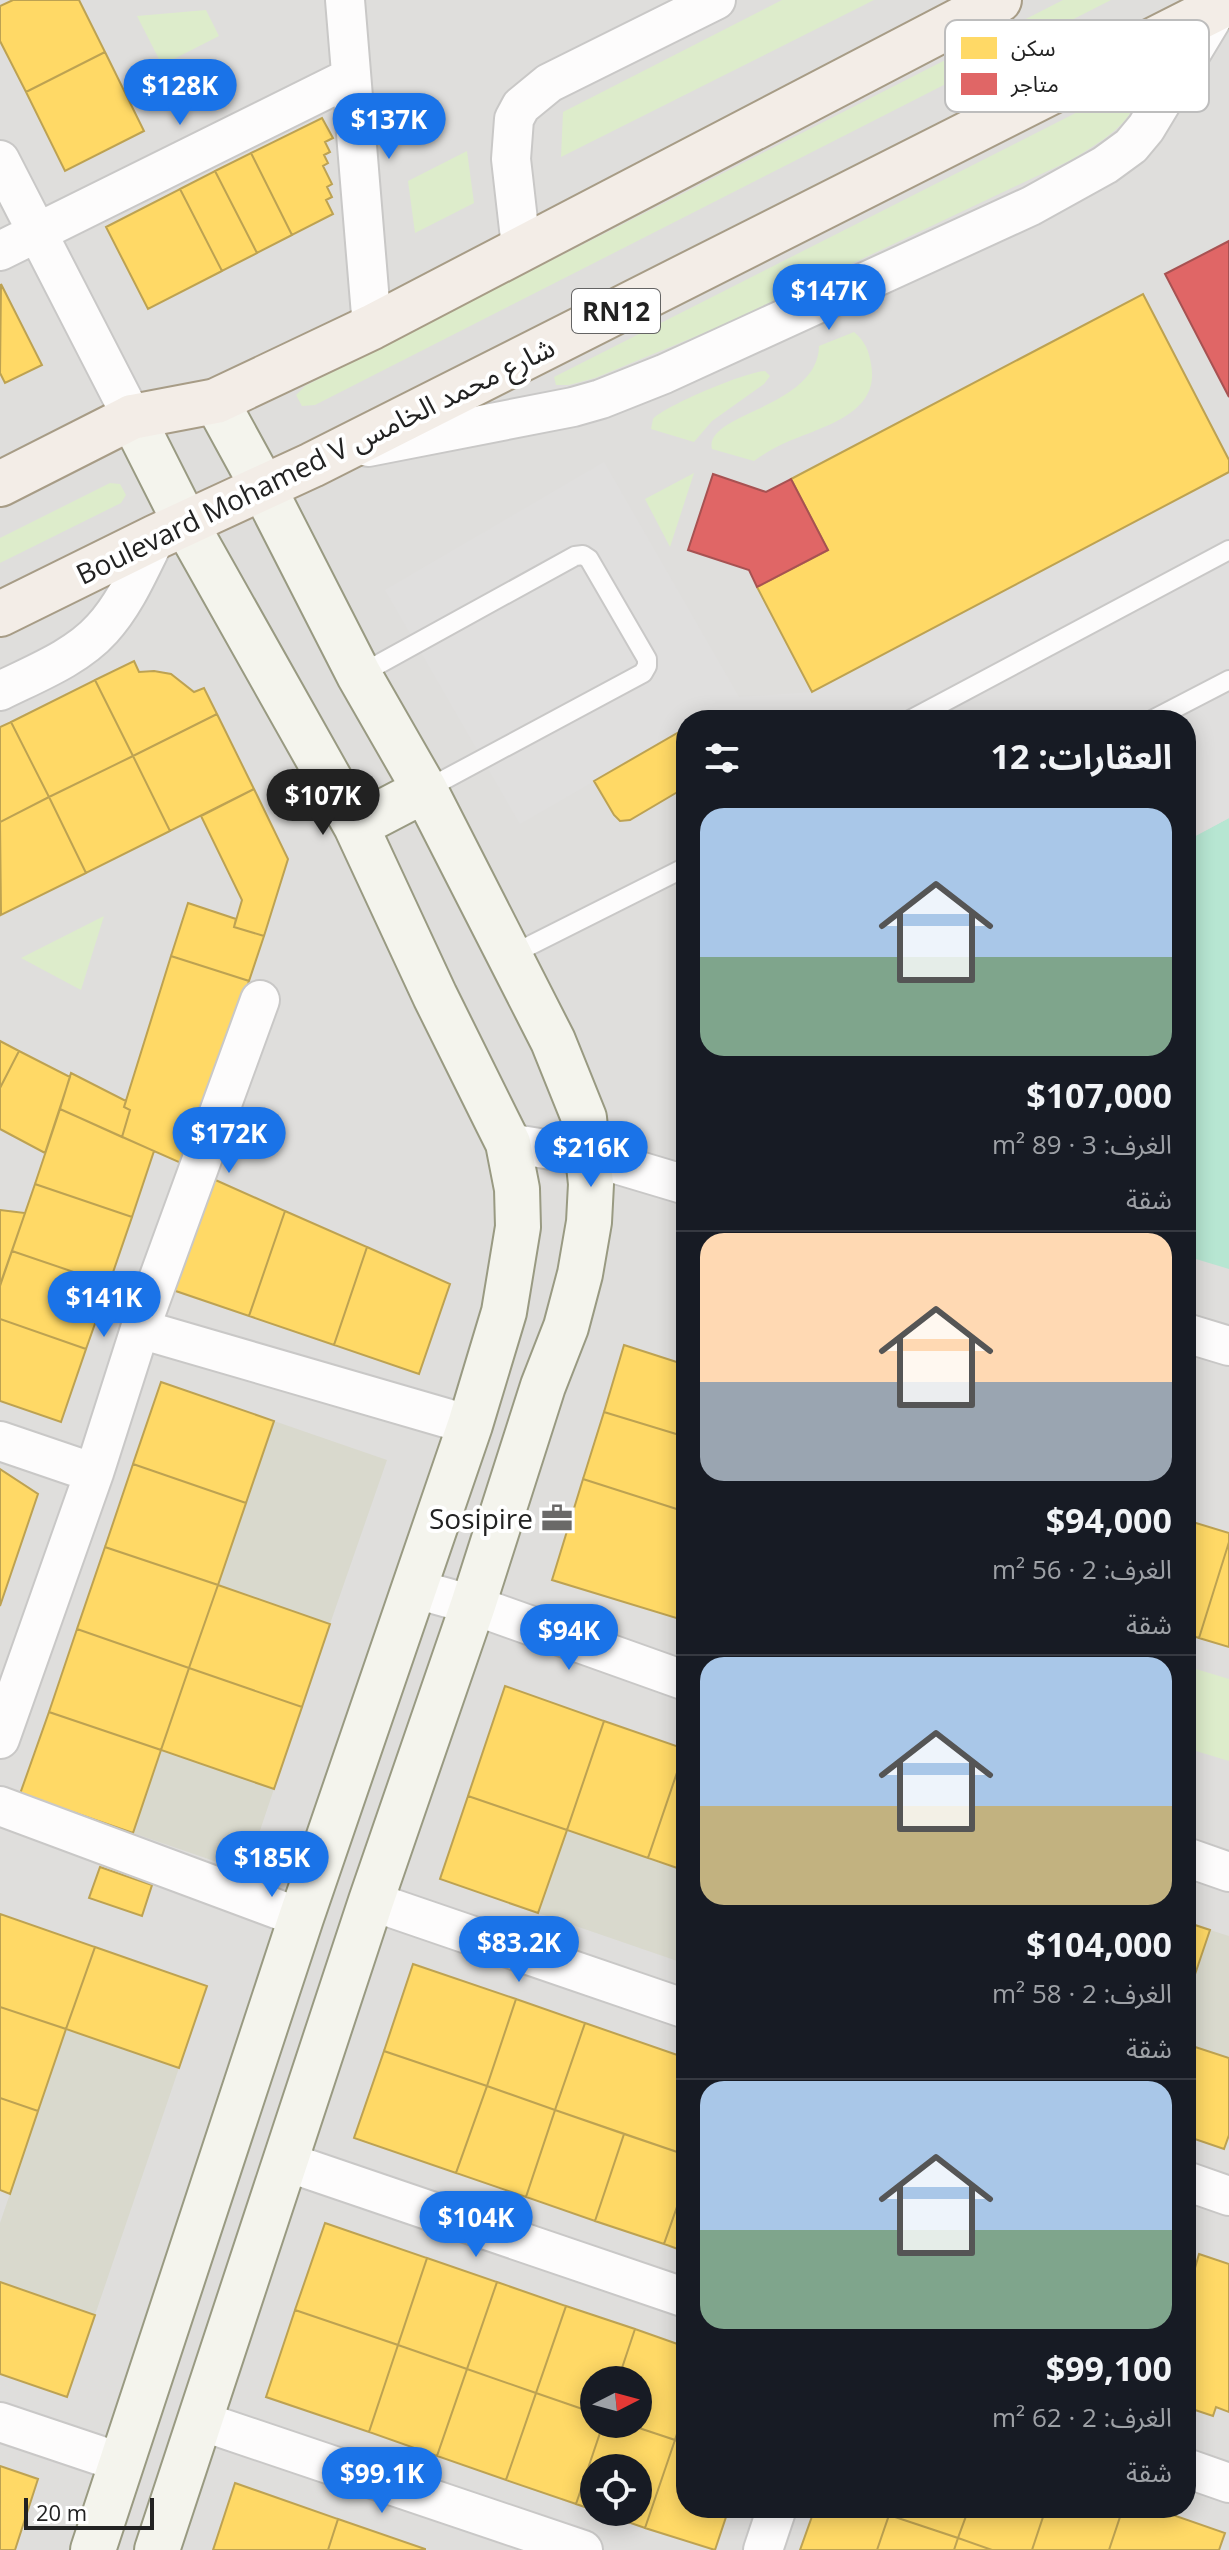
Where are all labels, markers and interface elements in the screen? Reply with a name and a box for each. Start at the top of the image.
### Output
legend [945,20,1209,112]
text: سكن [1011,32,1055,62]
pin: $128K [124,59,236,127]
text: $128K [142,67,218,103]
text: متاجر [1010,68,1059,98]
pin: $137K [333,93,445,161]
text: $137K [351,101,427,137]
pin: $147K [773,264,885,332]
text: $147K [791,272,867,308]
road number: RN12 [572,289,660,333]
street label: Boulevard Mohamed V شارع محمد الخامس [69,327,562,595]
text: العقارات: 12 [990,733,1172,779]
icon: filters [700,736,744,780]
pin: $107K [267,769,379,837]
text: $107K [285,777,361,813]
icon: home [864,860,1008,1004]
text: $107,000 [1026,1072,1172,1118]
pin: $172K [173,1107,285,1175]
text: $172K [191,1115,267,1151]
pin: $216K [535,1121,647,1189]
text: الغرف: 3 · 89 m² [992,1126,1172,1162]
text: $216K [553,1129,629,1165]
text: شقة [1126,1181,1172,1217]
pin: $141K [48,1271,160,1339]
text: $141K [66,1279,142,1315]
icon: home [864,1285,1008,1429]
text: $94,000 [1046,1497,1172,1543]
place label: Sosipire [429,1499,533,1537]
office icon: Sosipire [540,1501,574,1535]
text: الغرف: 2 · 56 m² [992,1551,1172,1587]
pin: $94K [522,1604,616,1672]
text: شقة [1126,1606,1172,1642]
text: $94K [538,1612,600,1648]
icon: home [864,1709,1008,1853]
pin: $185K [216,1831,328,1899]
text: $185K [234,1839,310,1875]
pin: $83.2K [454,1916,584,1984]
text: $104,000 [1026,1921,1172,1967]
text: $83.2K [477,1924,561,1960]
text: الغرف: 2 · 58 m² [992,1975,1172,2011]
text: شقة [1126,2030,1172,2066]
icon: home [864,2133,1008,2277]
pin: $104K [420,2191,532,2259]
text: $104K [438,2199,514,2235]
text: $99,100 [1046,2345,1172,2391]
north arrow [580,2366,652,2438]
map controls [580,2366,652,2526]
text: الغرف: 2 · 62 m² [992,2399,1172,2435]
pin: $99.1K [317,2447,447,2515]
button: locate [580,2454,652,2526]
text: شقة [1126,2454,1172,2490]
text: $99.1K [340,2455,424,2491]
scale bar [24,2494,154,2530]
text: 20 m [36,2497,87,2527]

